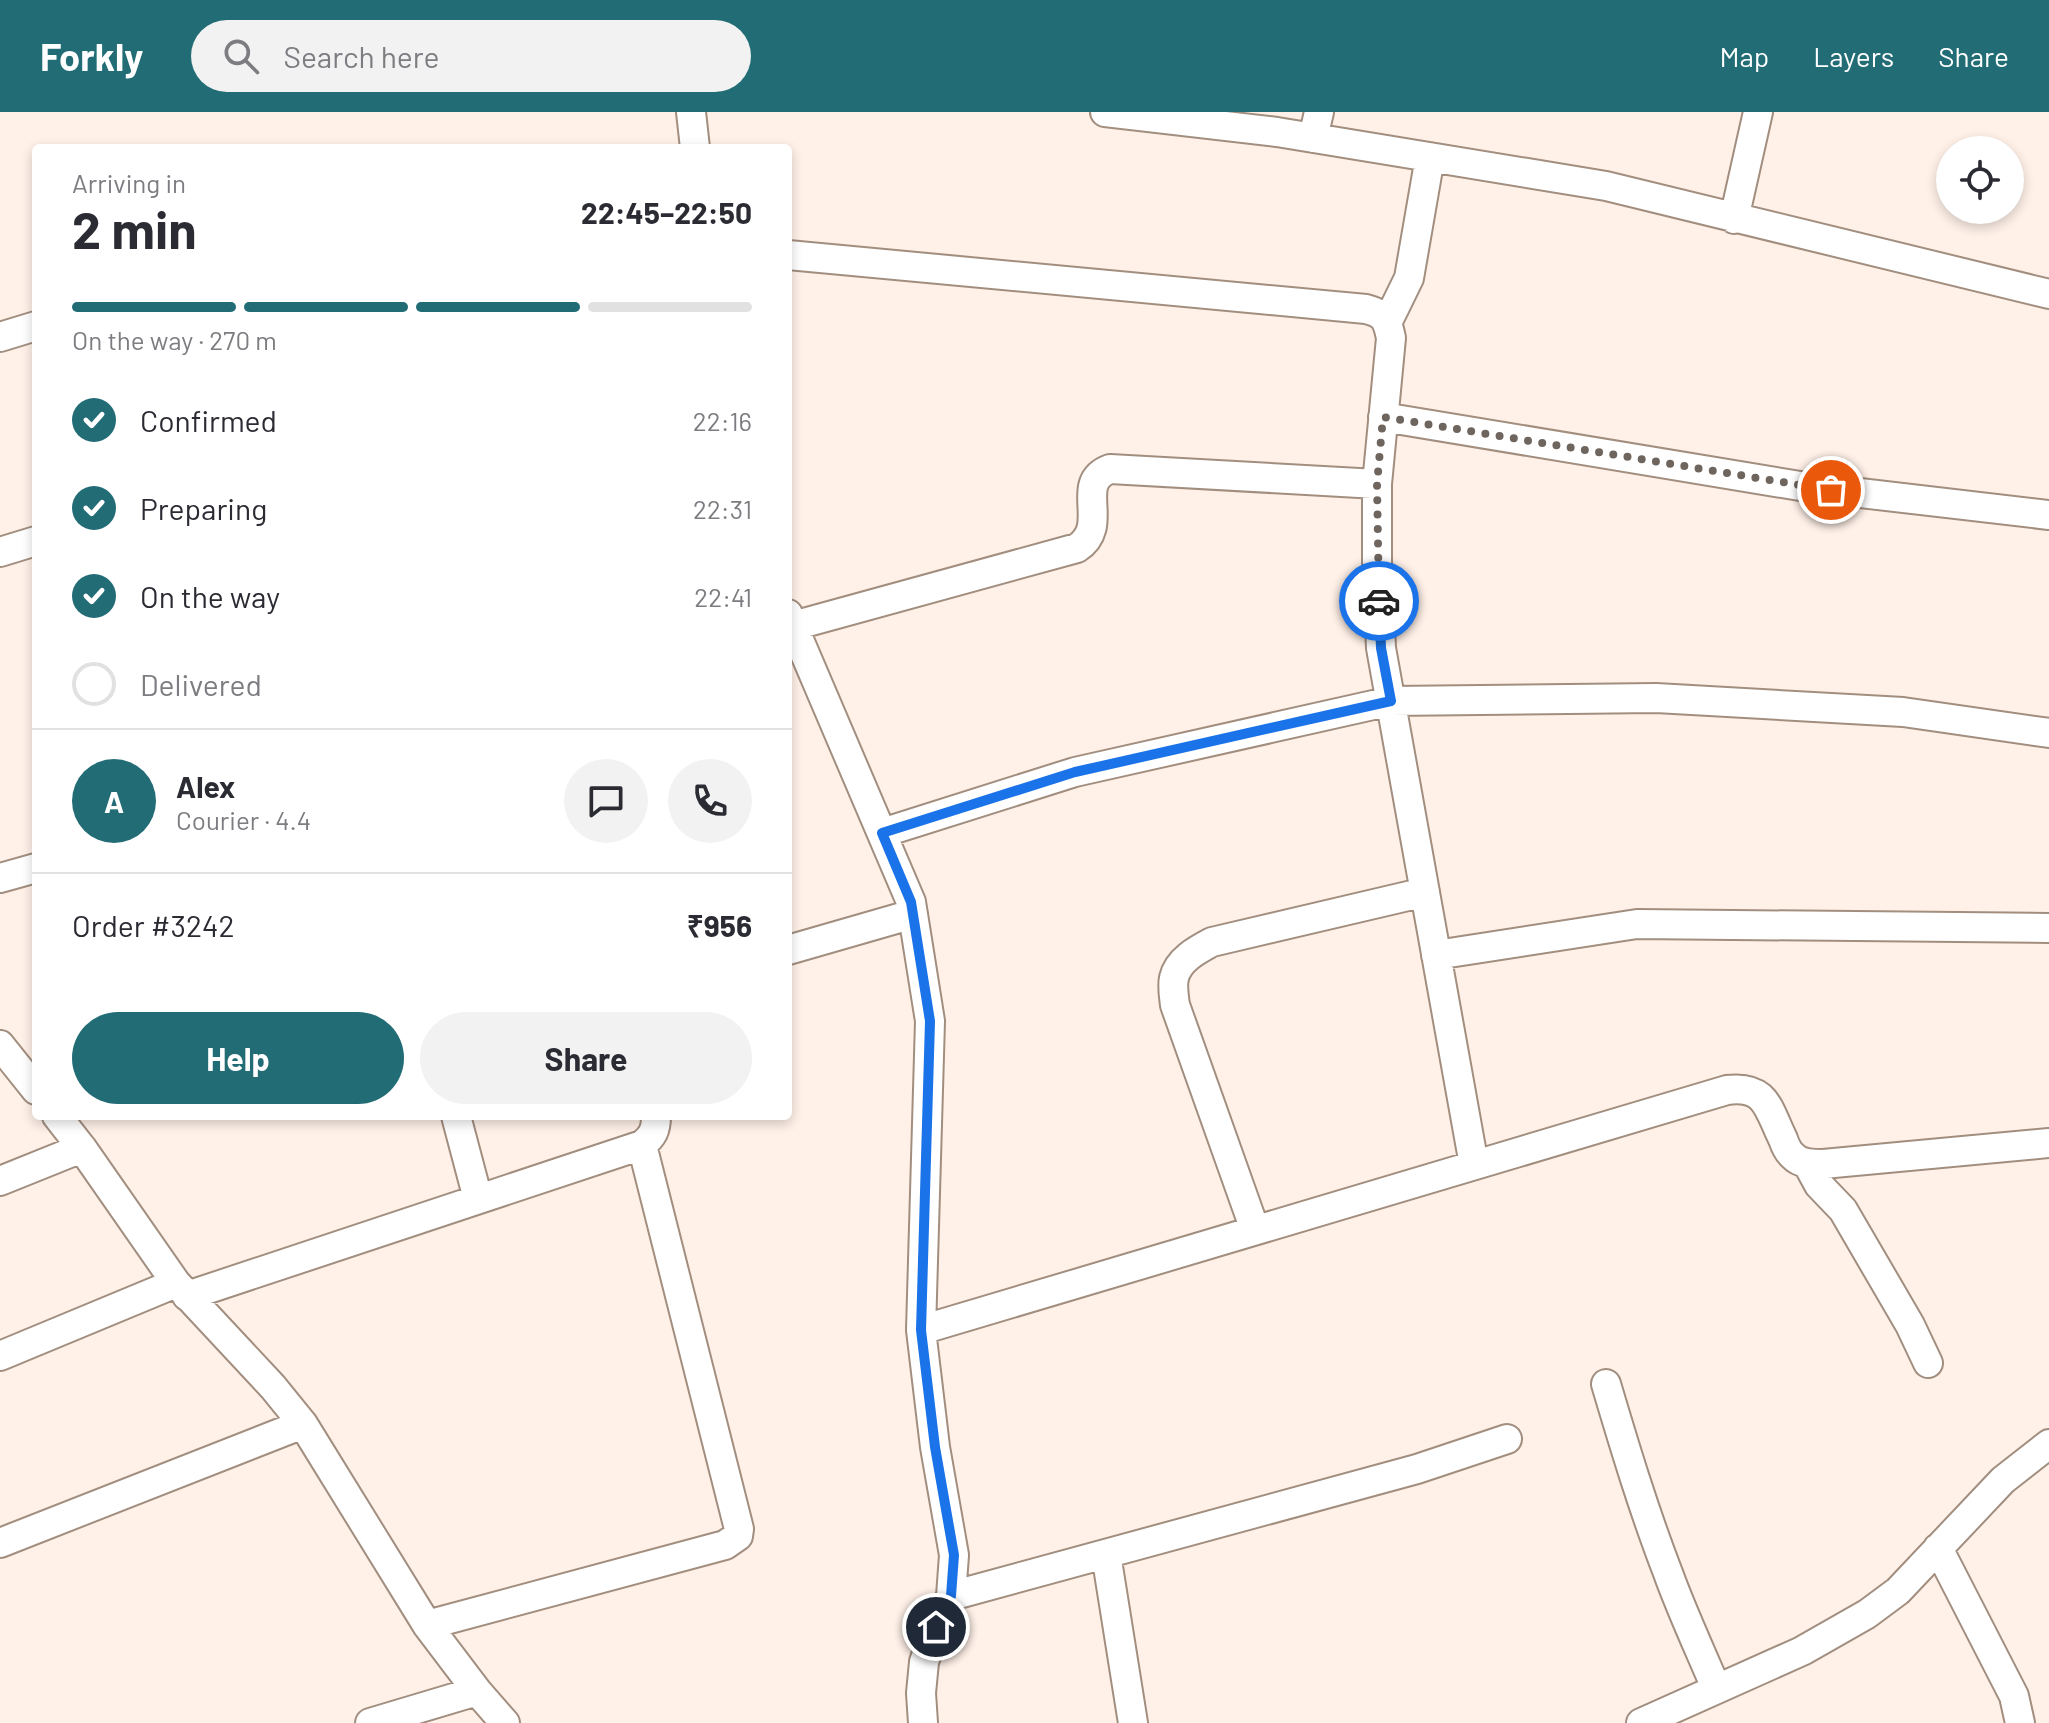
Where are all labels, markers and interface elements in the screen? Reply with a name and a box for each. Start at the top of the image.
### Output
search box [191,20,751,92]
text: Forkly [40,33,143,79]
icon: search [219,34,263,78]
text: Search here [283,38,439,74]
text: Map [1719,39,1769,73]
text: Layers [1813,39,1894,73]
text: Share [1938,39,2009,73]
map controls [1936,136,2024,224]
button: locate [1936,136,2024,224]
text: Arriving in [72,167,186,198]
text: 22:45–22:50 [581,194,752,230]
text: 2 min [72,197,197,259]
text: On the way · 270 m [72,324,277,355]
icon: check [72,398,116,442]
text: Confirmed [140,402,277,438]
text: 22:16 [693,405,752,436]
pin [1797,456,1865,524]
icon: bag [1809,468,1853,512]
icon: check [72,486,116,530]
text: Preparing [140,490,267,526]
text: 22:31 [693,493,752,524]
courier [1339,561,1419,641]
icon: check [72,574,116,618]
text: On the way [140,578,280,614]
icon: car [1357,579,1401,623]
text: 22:41 [694,581,752,612]
text: Delivered [140,666,262,702]
button: chat [564,759,648,843]
button: phone [668,759,752,843]
text: Alex [176,768,235,804]
text: A [104,783,124,819]
text: Courier · 4.4 [176,804,311,835]
text: Order #3242 [72,907,235,943]
text: ₹956 [687,907,752,943]
button: Help [72,1012,404,1104]
button: Share [420,1012,752,1104]
pin [902,1593,970,1661]
icon: home [914,1605,958,1649]

